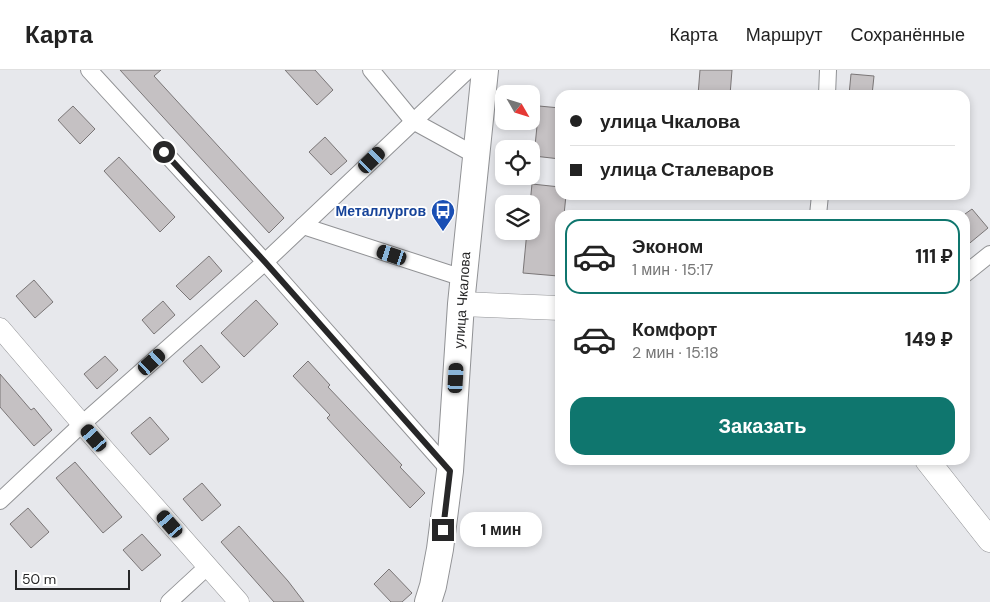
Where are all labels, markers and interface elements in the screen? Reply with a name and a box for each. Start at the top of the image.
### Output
text: Карта [25,19,93,50]
text: Карта [670,23,718,47]
text: Маршрут [746,23,822,47]
text: Сохранённые [850,23,965,47]
north arrow [495,85,540,130]
map controls [495,85,540,240]
text: улица Чкалова [600,109,740,134]
button: locate [495,140,540,185]
route start [153,141,175,163]
car [355,144,388,176]
text: улица Сталеваров [600,157,774,182]
button: layers [495,195,540,240]
bus stop icon: Металлургов [430,198,456,232]
place label: Металлургов [336,202,426,220]
icon: car [572,234,617,279]
text: Эконом [632,234,703,259]
car [375,243,408,267]
text: 111 ₽ [915,244,953,269]
street label: улица Чкалова [450,251,474,349]
text: 1 мин · 15:17 [632,259,713,280]
icon: car [572,317,617,362]
text: Комфорт [632,317,717,342]
text: 149 ₽ [905,327,953,352]
text: 2 мин · 15:18 [632,342,719,363]
car [135,346,168,378]
car [447,363,464,393]
button: Заказать [570,397,955,455]
car [78,422,109,454]
car [154,508,185,540]
callout: 1 мин [460,512,543,548]
route end [432,519,454,541]
text: 1 мин [481,519,521,540]
scale bar [15,567,130,590]
text: 50 m [22,570,56,588]

